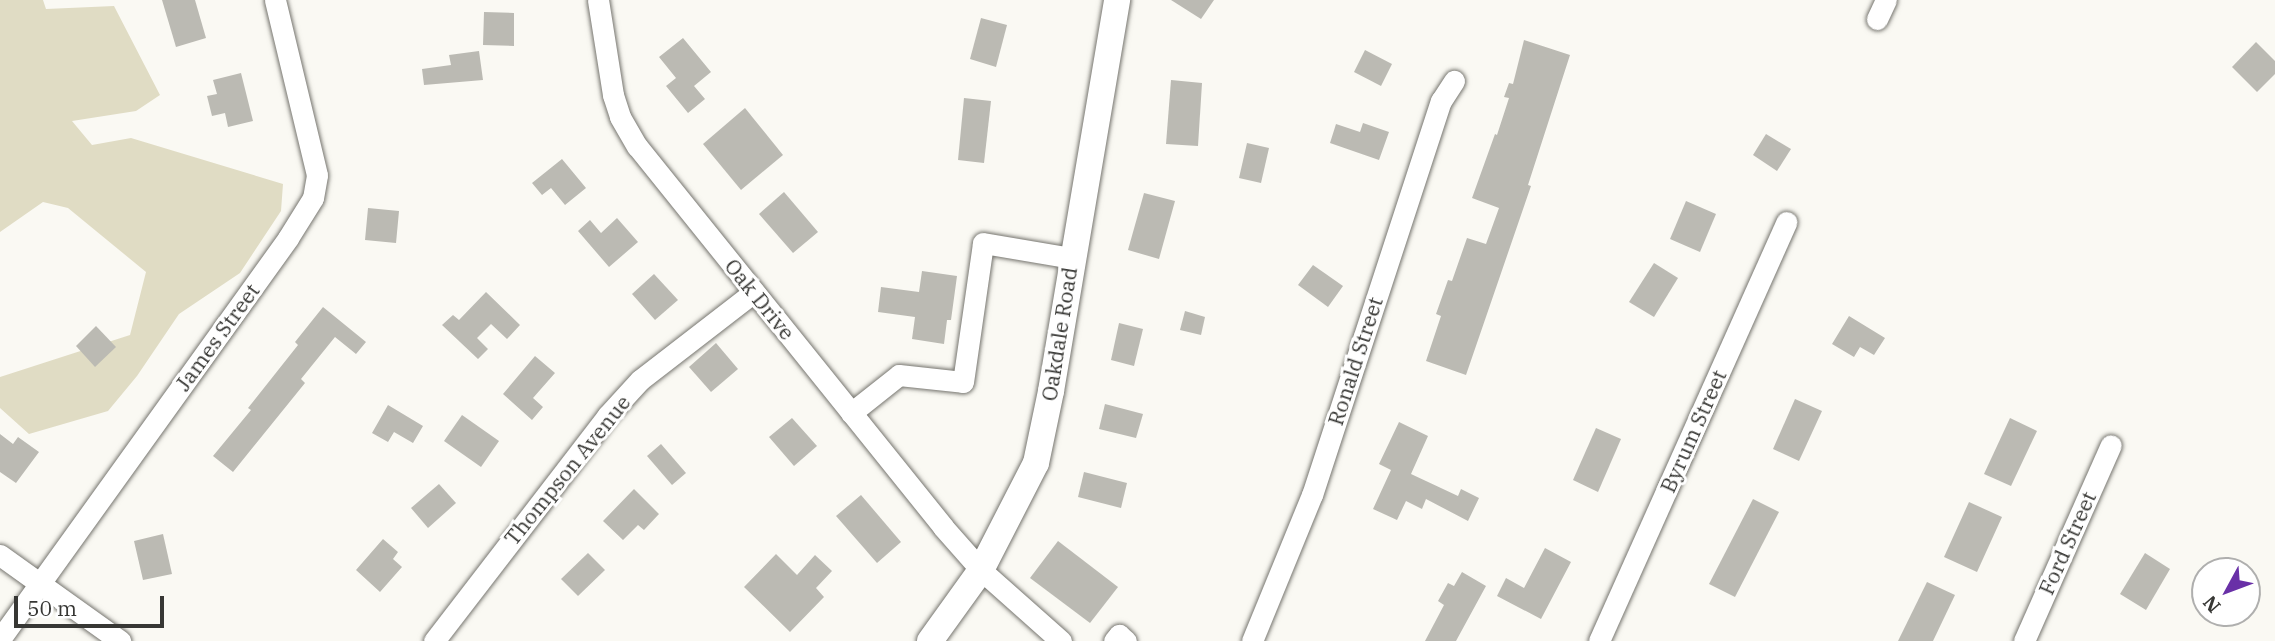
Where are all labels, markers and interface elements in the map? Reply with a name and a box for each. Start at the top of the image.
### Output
street label: Oak Drive [720,254,800,344]
street label: Oakdale Road [1036,265,1082,403]
street label: James Street [170,278,264,396]
street label: Ronald Street [1322,294,1388,428]
street label: Byrum Street [1655,366,1731,496]
street label: Thompson Avenue [499,390,635,550]
street label: Ford Street [2033,488,2101,598]
north arrow [2191,557,2261,627]
scale bar [18,582,168,626]
text: N [2198,591,2226,618]
text: 50 m [27,594,77,622]

